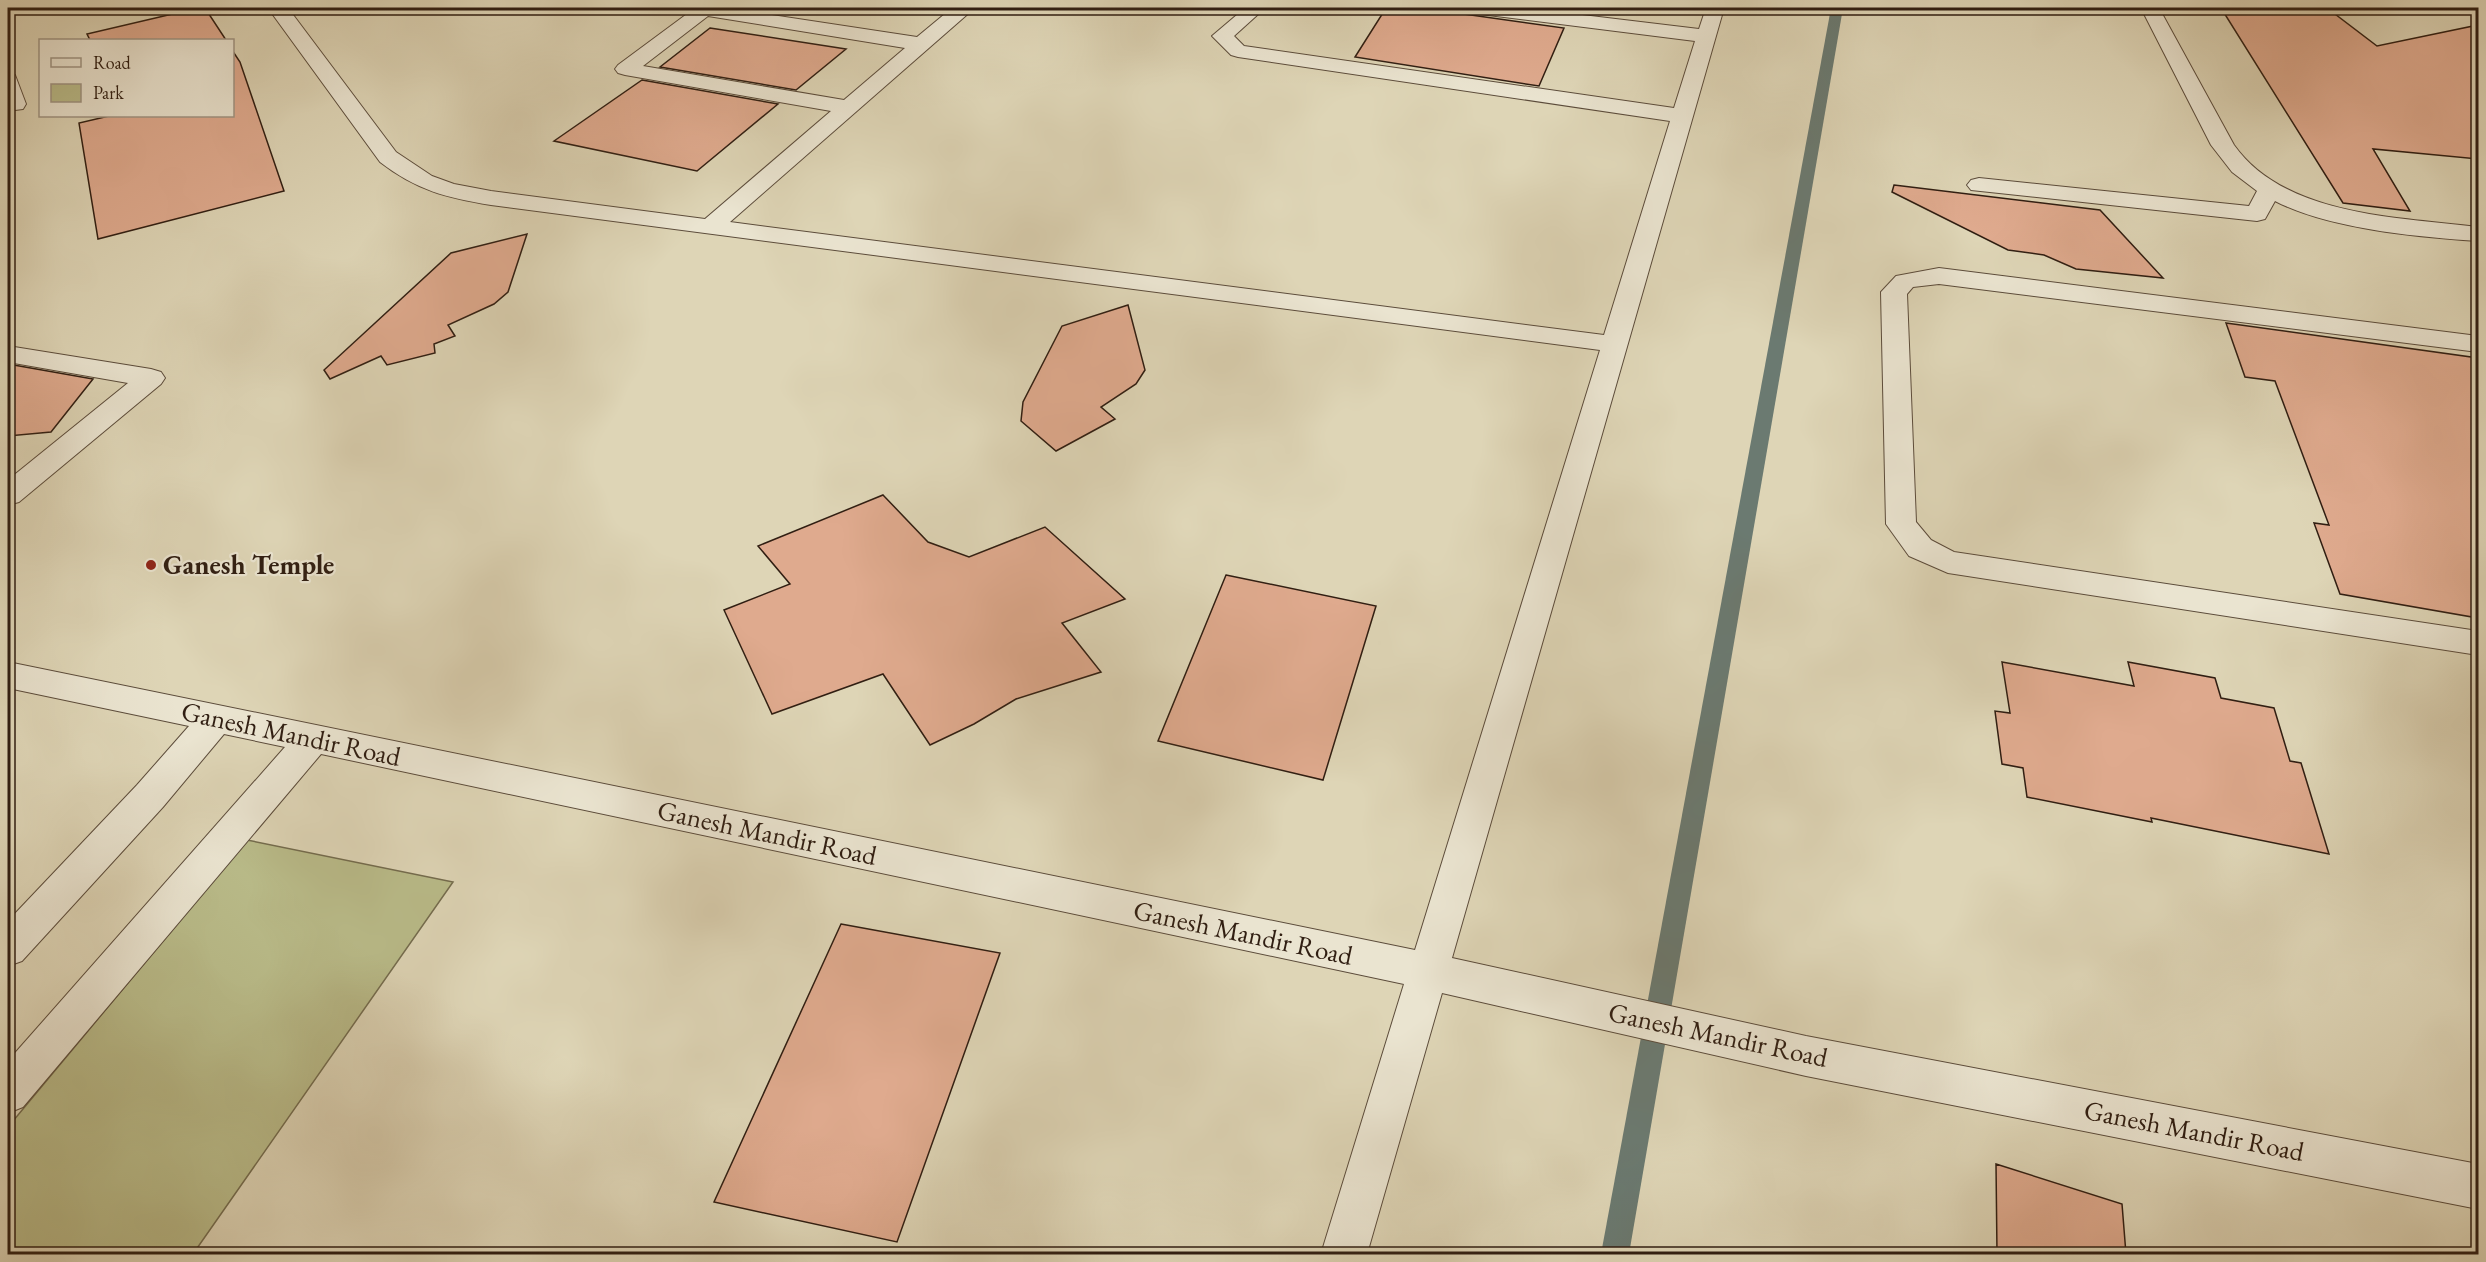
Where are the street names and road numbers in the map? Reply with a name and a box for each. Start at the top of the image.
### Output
street label: Ganesh Mandir Road [178,693,404,774]
street label: Ganesh Mandir Road [654,792,880,873]
street label: Ganesh Mandir Road [1130,892,1356,973]
street label: Ganesh Mandir Road [1605,994,1831,1075]
street label: Ganesh Mandir Road [2081,1092,2307,1169]

